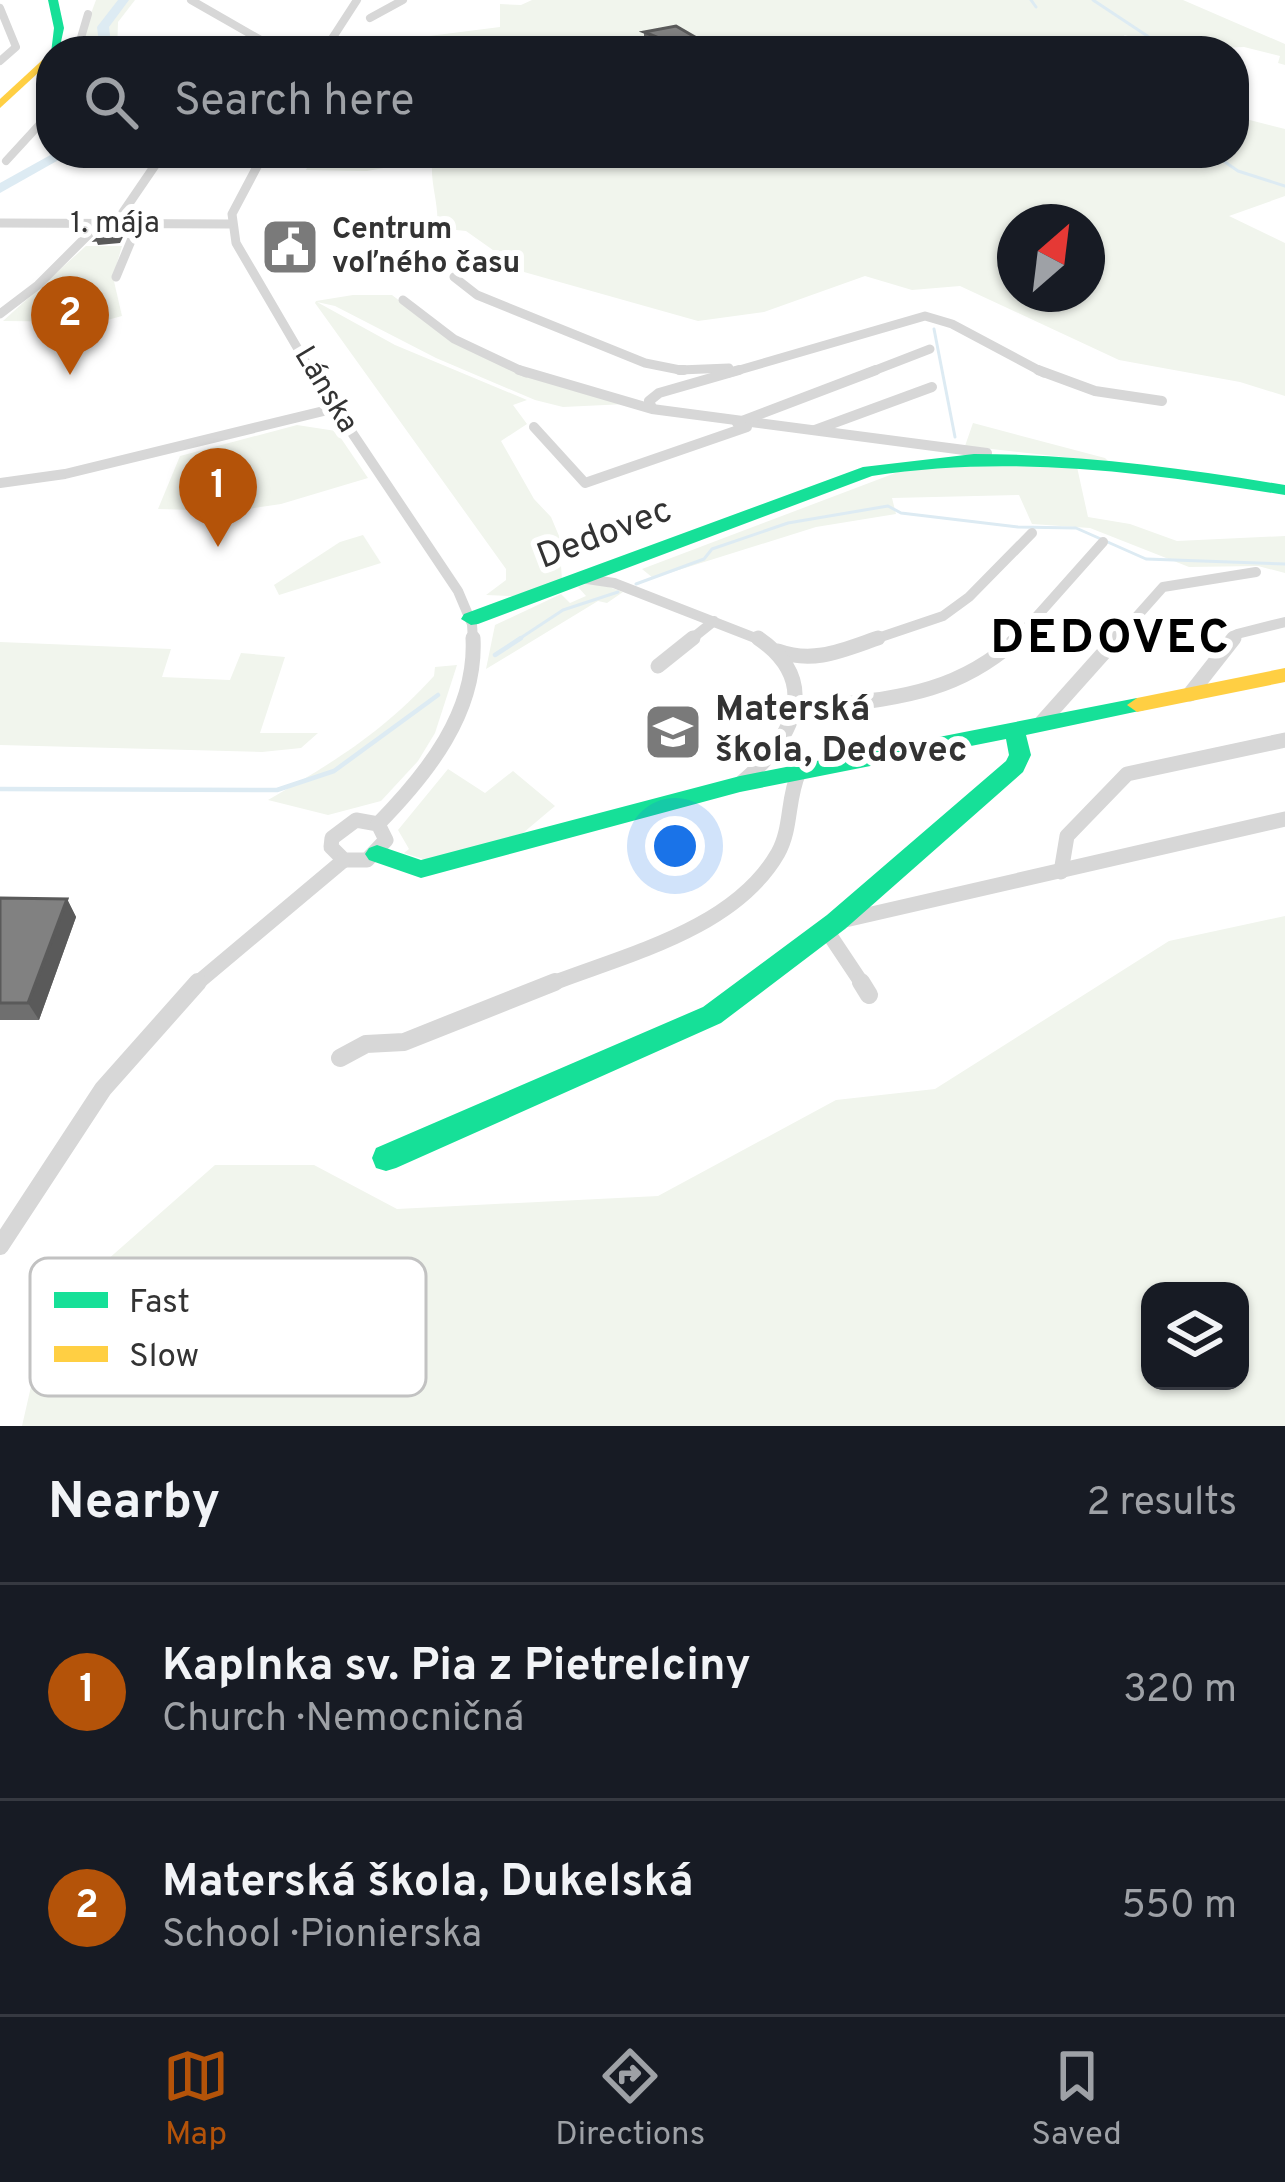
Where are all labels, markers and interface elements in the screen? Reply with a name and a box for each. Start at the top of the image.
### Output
search box [36,36,1249,168]
icon: search [78,69,144,135]
text: Search here [174,74,414,131]
north arrow [997,204,1105,312]
street label: 1. mája [70,206,160,243]
place label: Centrum voľného času [332,212,520,283]
public building icon: Centrum voľného času [259,216,321,278]
pin: 2 [31,276,109,375]
street label: Lánska [285,340,365,440]
pin: 1 [179,448,257,547]
street label: Dedovec [531,488,679,582]
district label: DEDOVEC [990,610,1232,670]
place label: Materská škola, Dedovec [715,688,968,775]
school or university icon: Materská škola, Dedovec [642,701,704,763]
your location [645,816,705,876]
legend [30,1258,426,1396]
map controls [1141,1282,1249,1390]
button: layers [1141,1282,1249,1390]
text: Fast [129,1283,190,1325]
text: Slow [129,1337,199,1379]
text: Nearby [48,1472,220,1537]
text: 2 results [1086,1480,1237,1529]
text: Kaplnka sv. Pia z Pietrelciny [162,1639,751,1696]
text: 1 [79,1667,95,1716]
text: 320 m [1123,1667,1237,1716]
text: Church · Nemocničná [162,1696,524,1745]
text: Materská škola, Dukelská [162,1855,694,1912]
text: 2 [75,1883,99,1932]
text: 550 m [1121,1883,1237,1932]
text: School · Pionierska [162,1912,482,1961]
tab: Map [163,2043,229,2157]
tab: Directions [555,2043,705,2157]
tab: Saved [1031,2043,1122,2157]

